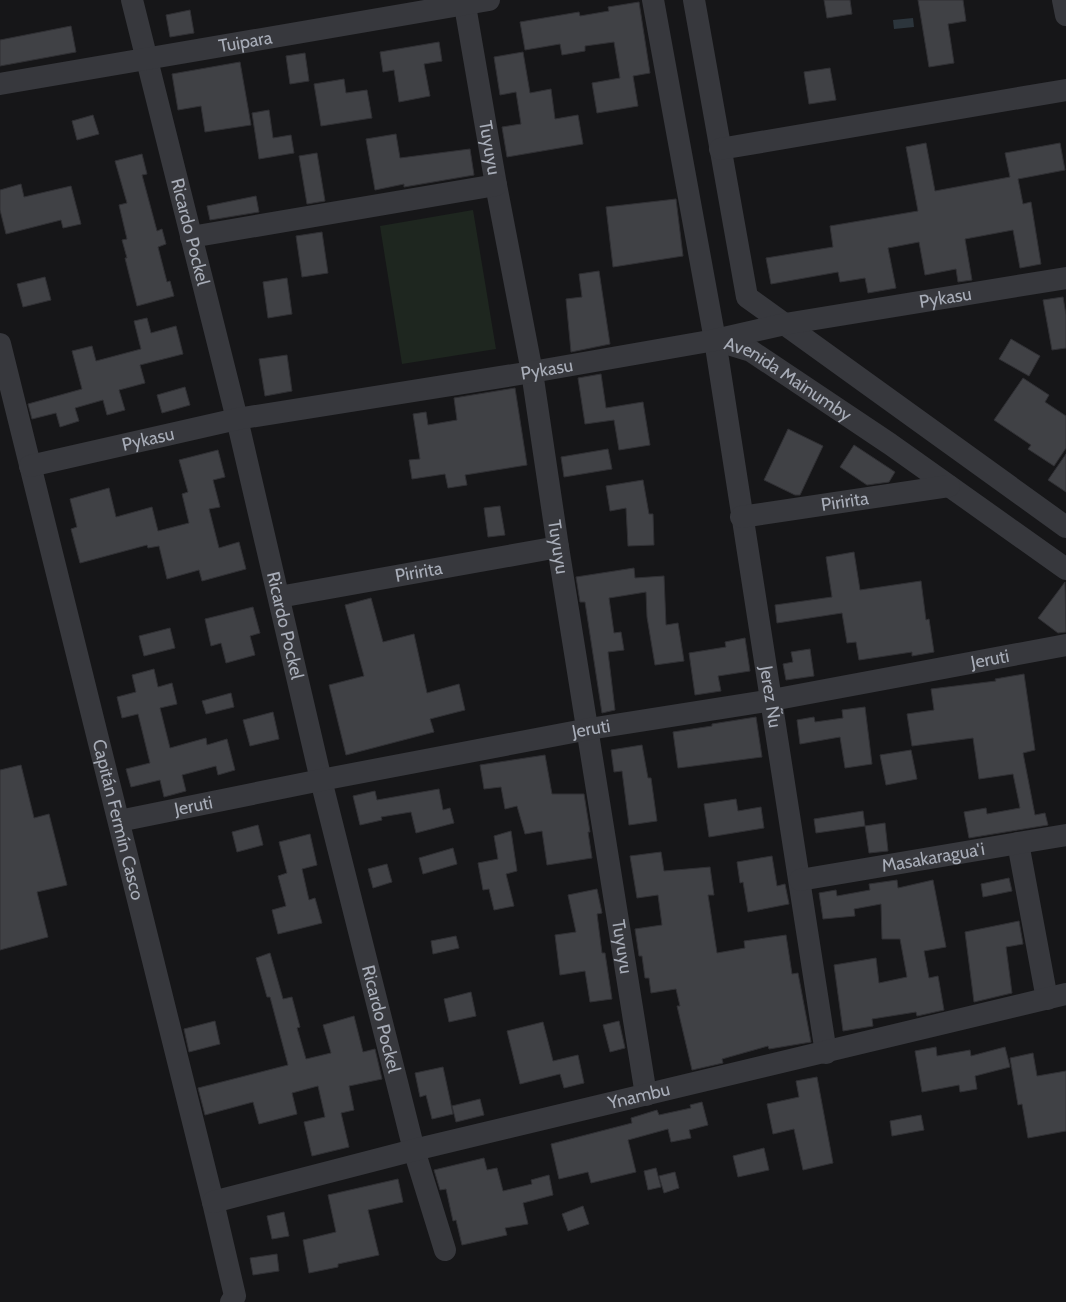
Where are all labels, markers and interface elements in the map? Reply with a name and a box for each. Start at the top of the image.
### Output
street label: Tuipara [217,26,274,57]
street label: Tuyuyu [474,119,505,177]
street label: Ricardo Pockel [166,176,214,289]
street label: Pykasu [917,283,973,313]
street label: Avenida Mainumby [722,332,856,426]
street label: Pykasu [519,354,575,385]
street label: Pykasu [120,423,176,456]
street label: Piririta [820,487,870,516]
street label: Tuyuyu [543,518,573,576]
street label: Piririta [393,557,445,587]
street label: Ricardo Pockel [262,569,308,682]
street label: Jeruti [968,645,1011,674]
street label: Jerez Ñu [755,663,786,729]
street label: Jeruti [569,715,612,743]
street label: Capitán Fermín Casco [88,737,149,902]
street label: Jeruti [171,791,215,821]
street label: Masakaragua'i [880,838,986,877]
street label: Tuyuyu [607,918,637,975]
street label: Ricardo Pockel [357,963,405,1076]
street label: Ynambu [605,1078,672,1114]

